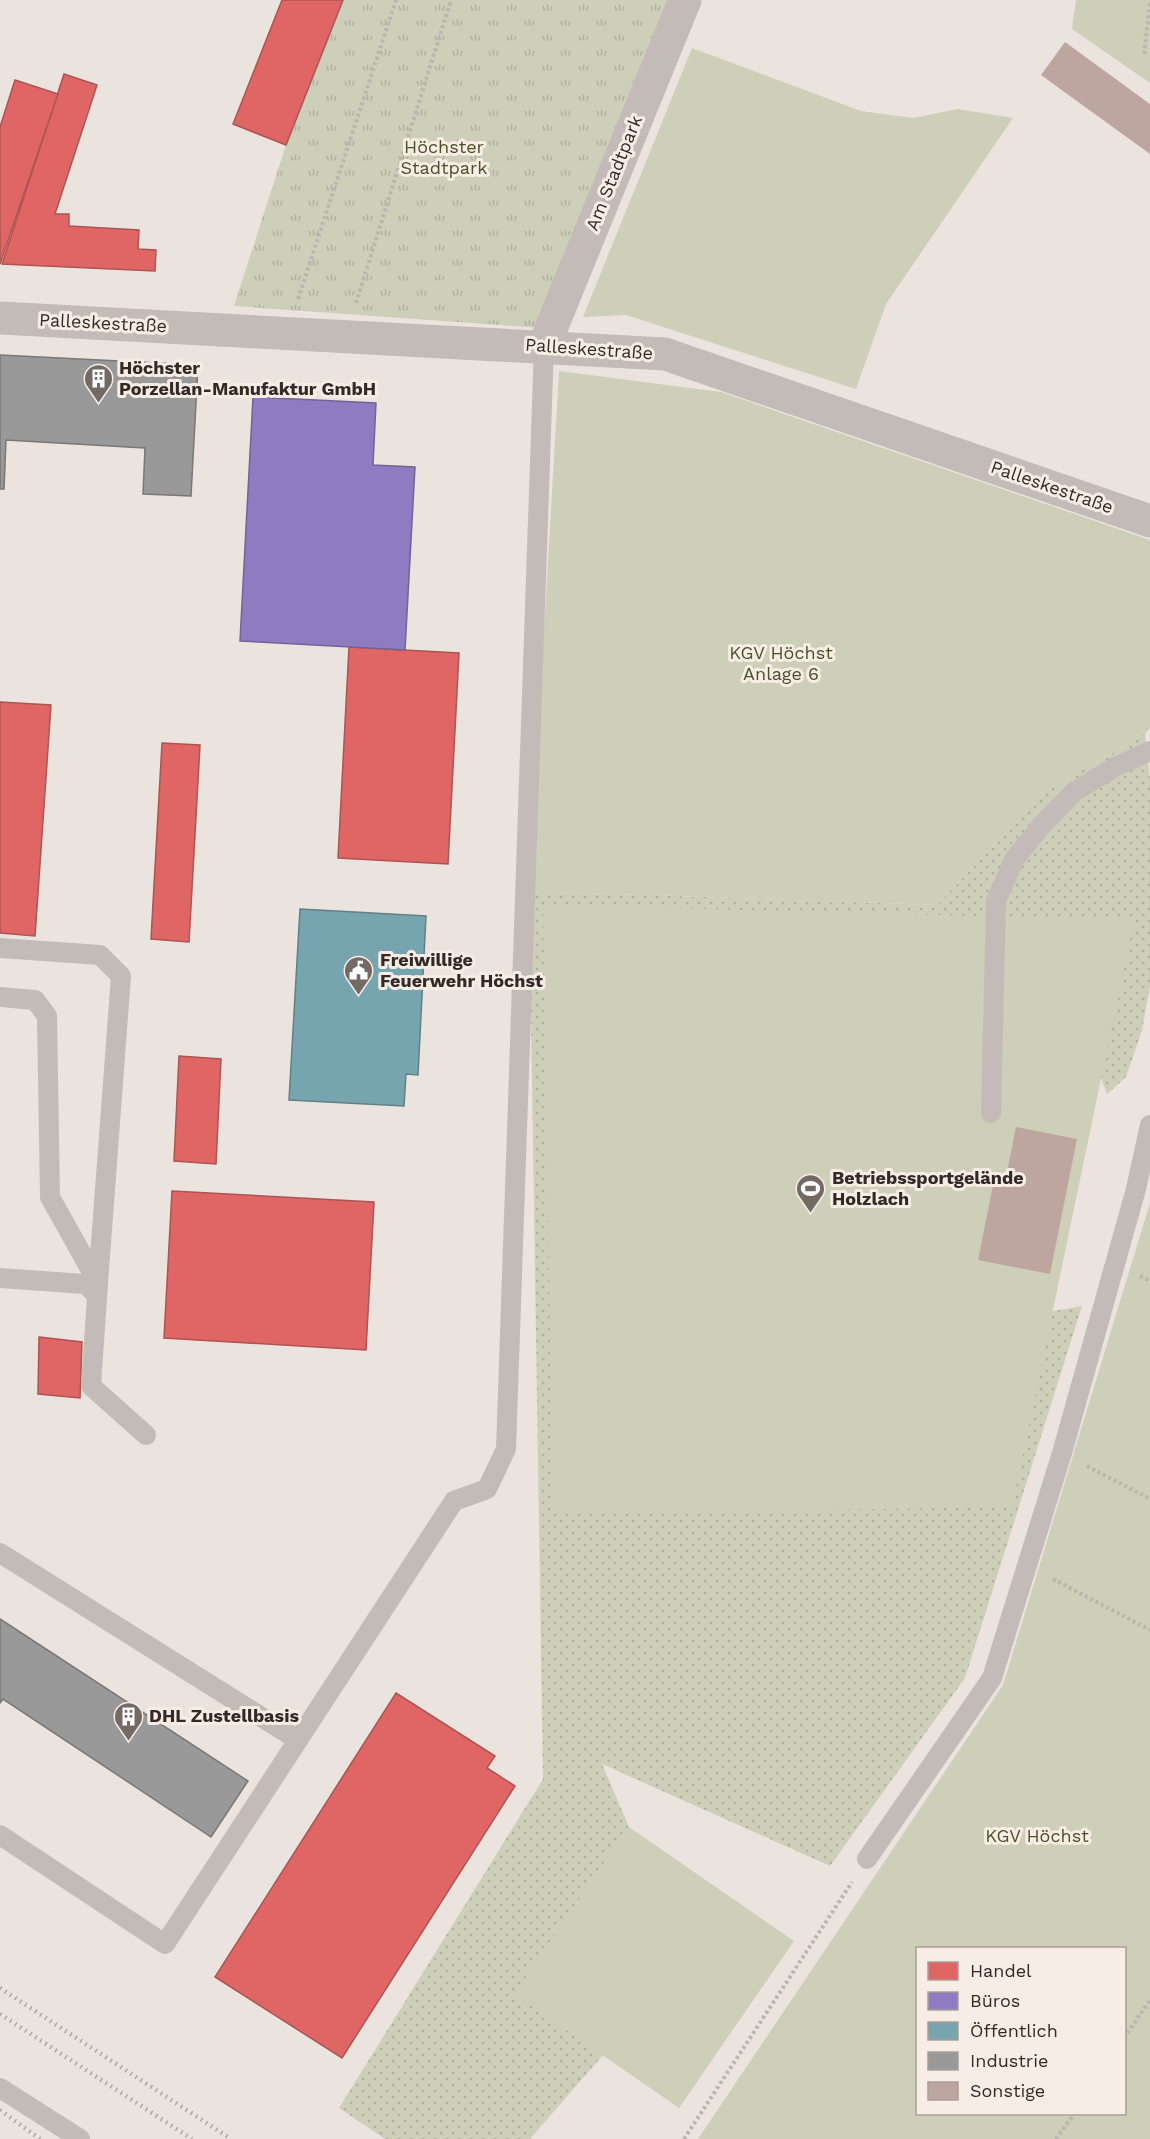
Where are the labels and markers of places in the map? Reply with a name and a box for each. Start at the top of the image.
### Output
place label: Höchster Porzellan-Manufaktur GmbH [119,357,376,399]
building icon: Höchster Porzellan-Manufaktur GmbH [82,362,114,404]
place label: Freiwillige Feuerwehr Höchst [380,949,543,991]
public building icon: Freiwillige Feuerwehr Höchst [343,954,375,996]
place label: Betriebssportgelände Holzlach [832,1167,1024,1209]
sports icon: Betriebssportgelände Holzlach [795,1172,827,1214]
building icon: DHL Zustellbasis [112,1700,144,1742]
place label: DHL Zustellbasis [149,1705,299,1726]

